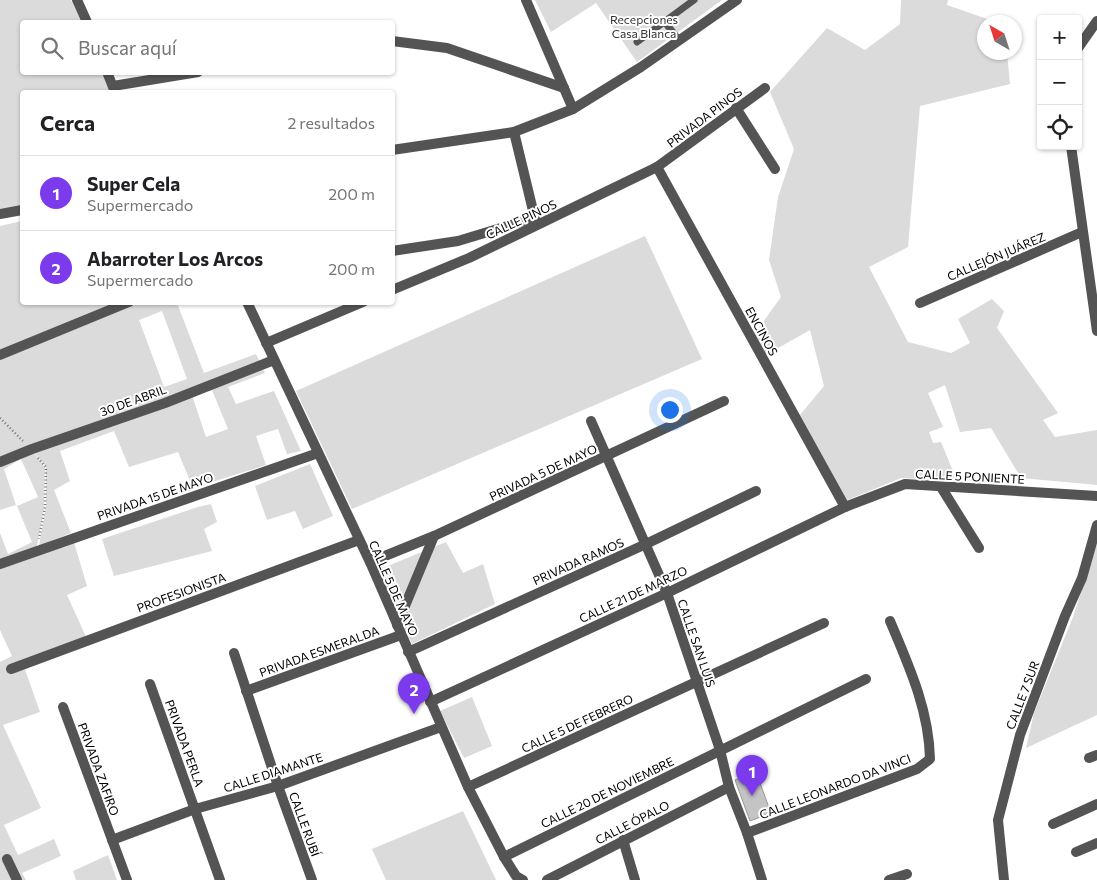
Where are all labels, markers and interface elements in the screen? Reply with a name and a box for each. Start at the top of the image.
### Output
park label: Recepciones Casa Blanca [610,12,678,40]
north arrow [977,15,1022,60]
map controls [1037,15,1082,150]
button: + [1037,15,1082,60]
search box [20,20,395,75]
icon: search [38,34,66,62]
text: Buscar aquí [78,36,177,59]
button: − [1037,60,1082,105]
street label: PRIVADA PINOS [664,84,744,150]
button: locate [1037,105,1082,150]
text: Cerca [40,110,95,135]
text: 2 resultados [287,113,375,132]
text: Super Cela [87,172,180,195]
text: 1 [52,184,60,203]
text: 200 m [328,184,375,203]
text: Supermercado [87,195,193,214]
street label: CALLE PINOS [483,197,559,241]
street label: CALLEJÓN JUÁREZ [945,229,1048,284]
text: Abarroter Los Arcos [87,247,263,270]
text: 2 [51,259,61,278]
text: 200 m [328,259,375,278]
text: Supermercado [87,270,193,289]
street label: ENCINOS [743,304,781,358]
street label: 30 DE ABRIL [98,381,168,418]
your location [657,397,683,423]
street label: PRIVADA 5 DE MAYO [487,441,599,503]
street label: CALLE 5 PONIENTE [915,466,1025,486]
street label: PRIVADA 15 DE MAYO [95,469,215,522]
street label: PRIVADA RAMOS [530,535,626,587]
street label: CALLE 5 DE MAYO [367,538,421,638]
street label: CALLE 21 DE MARZO [577,563,689,625]
street label: PROFESIONISTA [135,569,227,615]
street label: CALLE SAN LUIS [675,597,719,689]
street label: PRIVADA ESMERALDA [257,623,381,679]
street label: CALLE 7 SUR [1003,659,1041,731]
pin: 2 [398,673,430,714]
street label: CALLE 5 DE FEBRERO [519,691,635,755]
street label: PRIVADA PERLA [163,698,207,788]
street label: PRIVADA ZAFIRO [76,721,122,818]
street label: CALLE DIAMANTE [221,749,325,795]
street label: CALLE LEONARDO DA VINCI [757,751,913,821]
street label: CALLE 20 DE NOVIEMBRE [538,754,676,830]
pin: 1 [736,755,768,796]
street label: CALLE RUBÍ [287,790,323,859]
street label: CALLE ÓPALO [593,797,671,847]

